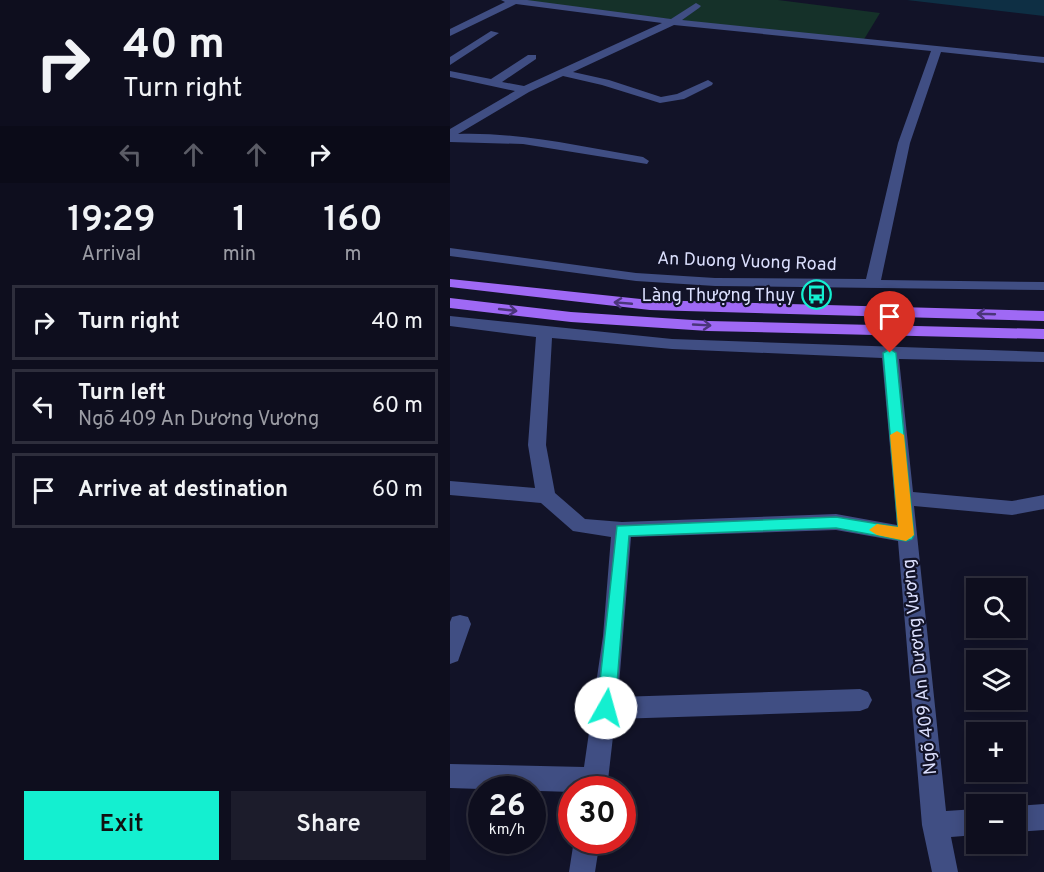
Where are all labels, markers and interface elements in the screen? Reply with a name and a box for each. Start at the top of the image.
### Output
text: 40 m [123,20,225,73]
icon: right [24,24,102,102]
text: Turn right [123,72,242,106]
icon: left [114,138,147,171]
icon: ahead [177,138,210,171]
icon: ahead [240,138,273,171]
icon: right [303,138,336,171]
text: 19:29 [67,198,156,244]
text: 1 [232,198,246,244]
text: 160 [323,198,383,244]
text: Arrival [82,242,141,268]
text: min [223,242,256,268]
text: m [345,242,362,268]
street label: An Duong Vuong Road [657,248,837,277]
bus stop icon: Làng Thượng Thụy [800,279,832,311]
place label: Làng Thượng Thụy [642,285,795,308]
pin [864,291,915,353]
one-way arrow [613,297,633,308]
icon: arrive [873,300,906,333]
one-way arrow [498,304,518,315]
icon: right [27,306,60,339]
text: Turn right [78,309,180,336]
text: 40 m [371,309,423,336]
one-way arrow [976,309,996,320]
one-way arrow [692,320,712,331]
text: Turn left [78,380,166,407]
icon: left [27,390,60,423]
text: 60 m [372,393,423,420]
text: Ngõ 409 An Dương Vương [78,407,319,433]
icon: arrive [27,474,60,507]
text: Arrive at destination [78,477,288,504]
text: 60 m [372,477,423,504]
street label: Ngõ 409 An Dương Vương [898,558,943,776]
map controls [966,578,1026,854]
button: search [966,578,1026,638]
button: layers [966,650,1026,710]
position arrow [574,676,638,740]
button: + [966,722,1026,782]
speed limit sign: 30 [558,776,636,854]
text: 26 [489,789,525,826]
button: Exit [24,791,219,860]
button: Share [231,791,426,860]
button: − [966,794,1026,854]
text: km/h [489,821,525,840]

